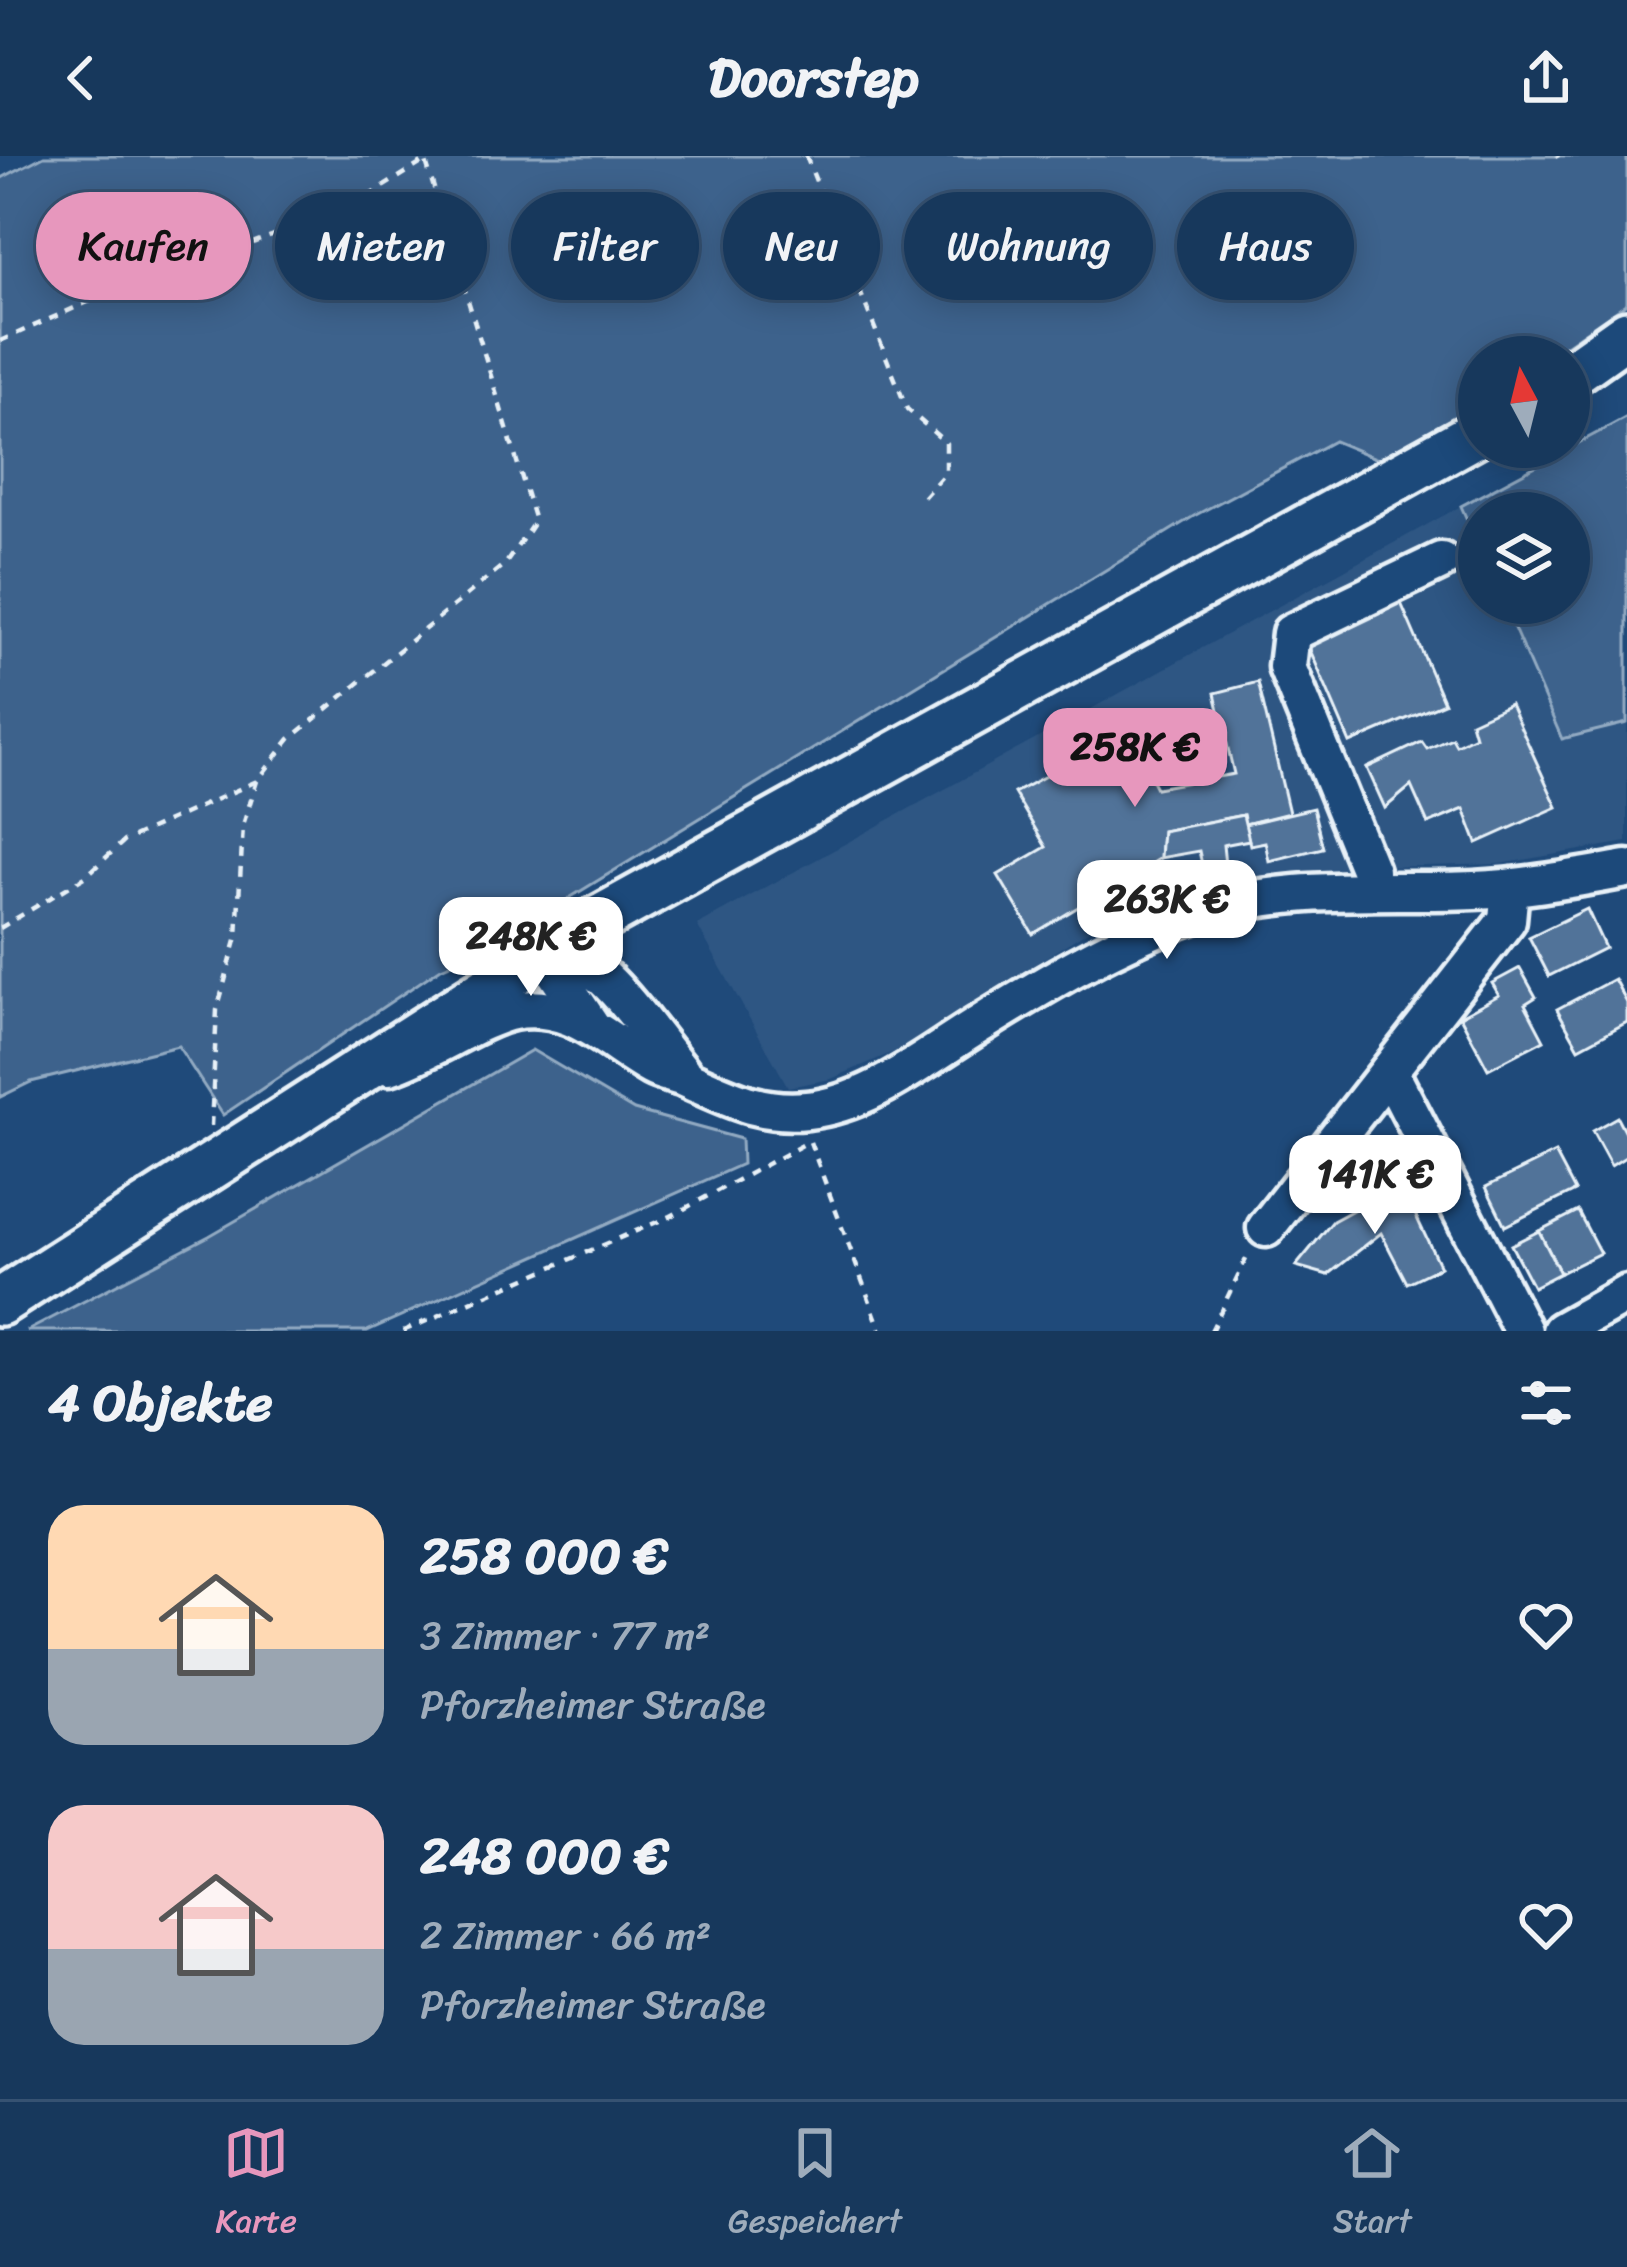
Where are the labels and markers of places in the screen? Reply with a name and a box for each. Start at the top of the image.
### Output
pin: 258K € [1037,708,1233,810]
pin: 263K € [1069,860,1265,962]
pin: 248K € [433,897,629,999]
pin: 141K € [1277,1135,1473,1237]

